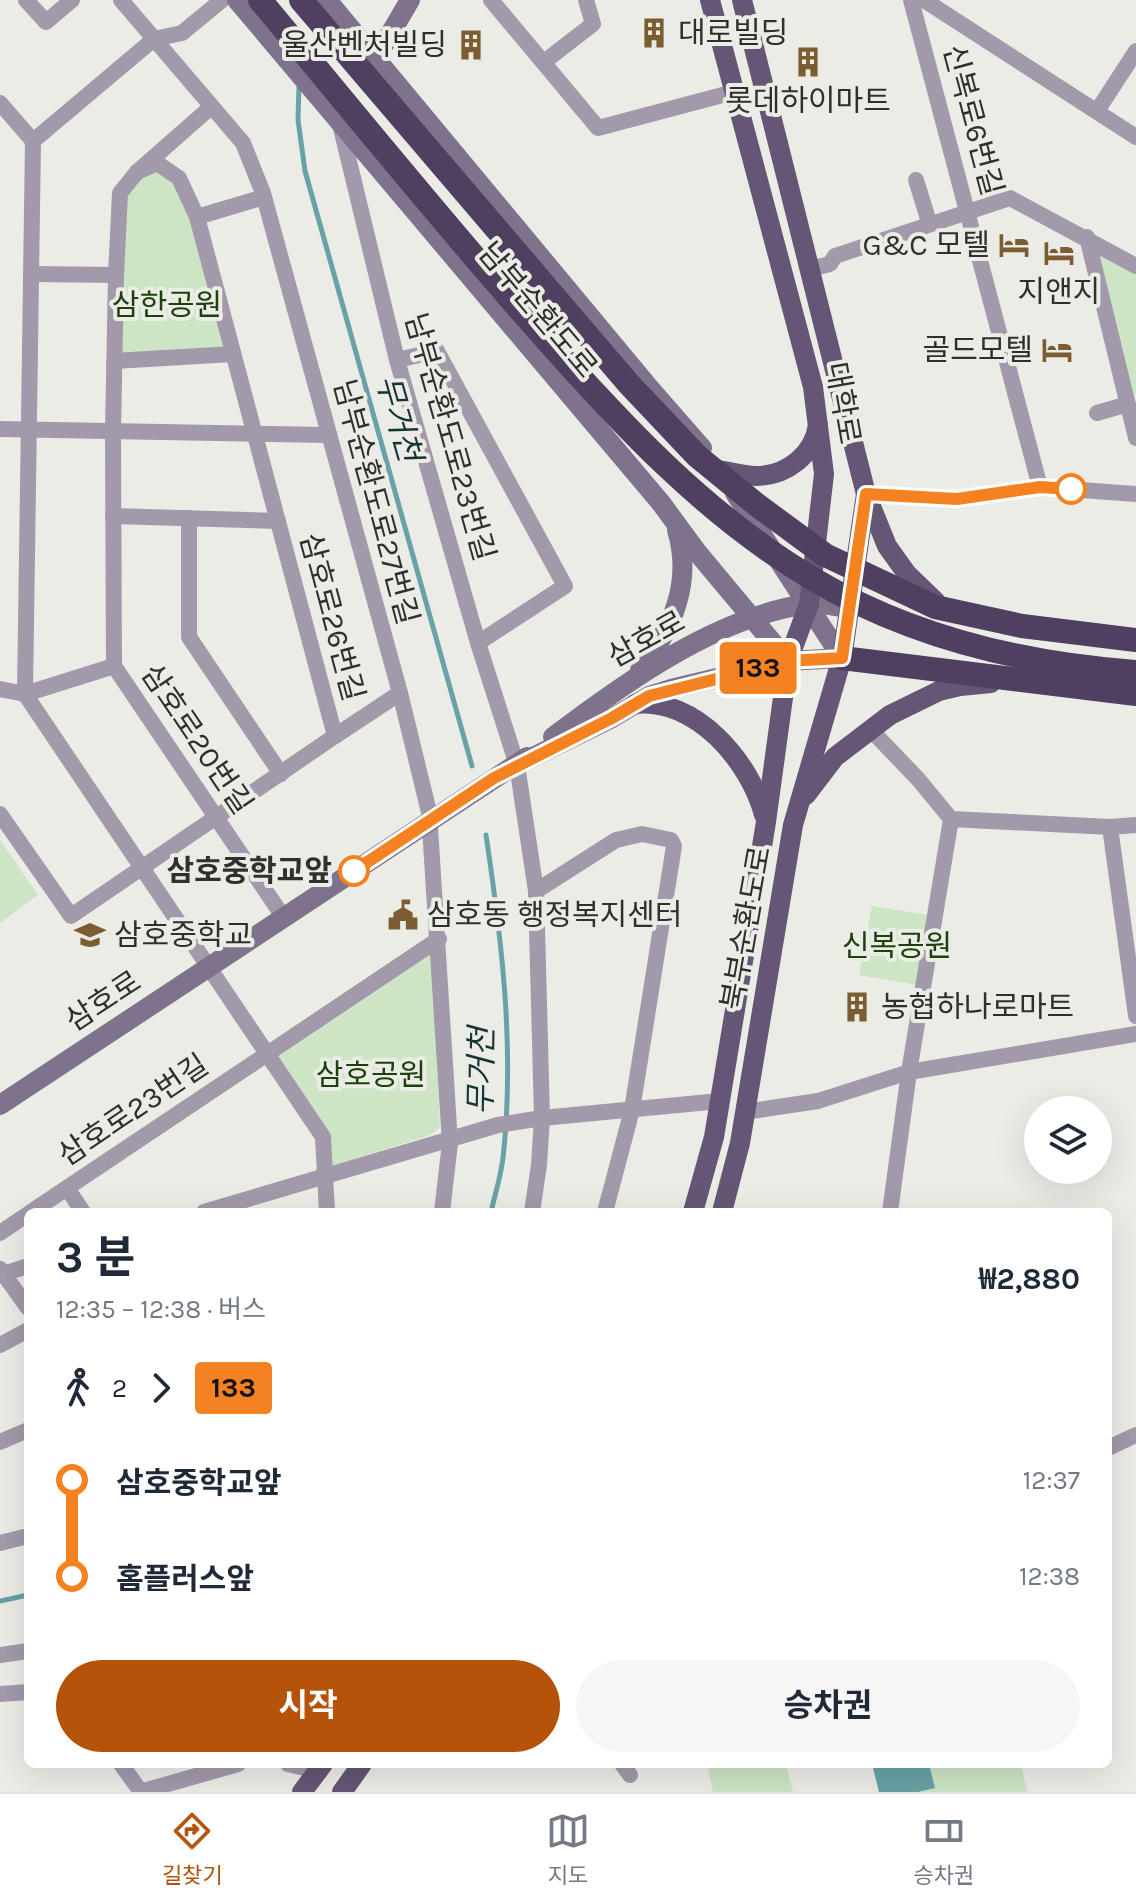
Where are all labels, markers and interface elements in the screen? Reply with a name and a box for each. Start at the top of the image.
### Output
place label: 대로빌딩 [678,15,788,51]
building icon: 대로빌딩 [637,16,671,50]
place label: 울산벤처빌딩 [281,27,447,63]
building icon: 울산벤처빌딩 [454,28,488,62]
street label: 신복로6번길 [936,40,1010,200]
building icon: 롯데하이마트 [791,45,825,79]
place label: 롯데하이마트 [725,83,891,119]
place label: G&C 모텔 [863,227,990,263]
hotel icon: G&C 모텔 [997,228,1031,262]
street label: 남부순환도로 [471,235,605,385]
hotel icon: 지앤지 [1042,236,1076,270]
place label: 지앤지 [1018,274,1100,310]
park label: 삼한공원 [112,287,222,323]
street label: 남부순환도로23번길 [397,309,503,565]
place label: 골드모텔 [923,332,1033,368]
hotel icon: 골드모텔 [1040,333,1074,367]
street label: 대학로 [818,359,868,447]
water label: 무거천 [369,371,429,469]
street label: 남부순환도로27번길 [326,375,426,629]
unlabelled marker [1056,474,1086,504]
street label: 삼호로26번길 [292,529,372,705]
street label: 삼호로 [601,603,691,675]
line badge: 133 [712,642,804,694]
text: 133 [736,651,780,684]
street label: 삼호로20번길 [134,657,260,821]
street label: 북부순환도로 [714,843,778,1013]
place label: 삼호중학교앞 [166,853,332,889]
marker: 삼호중학교앞 [339,856,369,886]
place label: 삼호동 행정복지센터 [427,897,683,933]
public building icon: 삼호동 행정복지센터 [386,898,420,932]
place label: 삼호중학교 [114,917,252,953]
school or university icon: 삼호중학교 [73,918,107,952]
park label: 신복공원 [842,928,952,964]
street label: 삼호로 [58,963,148,1039]
place label: 농협하나로마트 [881,989,1074,1025]
building icon: 농협하나로마트 [840,990,874,1024]
water label: 무거천 [462,1023,501,1115]
street label: 삼호로23번길 [51,1047,215,1173]
park label: 삼호공원 [316,1057,426,1093]
map controls [1024,1096,1112,1184]
button: layers [1024,1096,1112,1184]
text: 3 분 [56,1232,135,1283]
text: ₩2,880 [979,1261,1080,1297]
text: 12:35 – 12:38 · 버스 [56,1294,266,1325]
icon: walk [56,1366,100,1410]
icon: forward [139,1366,183,1410]
text: 133 [211,1371,256,1404]
text: 2 [112,1373,127,1404]
text: 삼호중학교앞 [116,1465,282,1501]
text: 12:37 [1023,1465,1080,1496]
text: 홈플러스앞 [116,1561,254,1597]
text: 12:38 [1019,1561,1080,1592]
button: 시작 [56,1660,560,1752]
button: 승차권 [576,1660,1080,1752]
tab: 길찾기 [162,1809,222,1889]
tab: 지도 [546,1809,590,1889]
tab: 승차권 [913,1809,974,1889]

